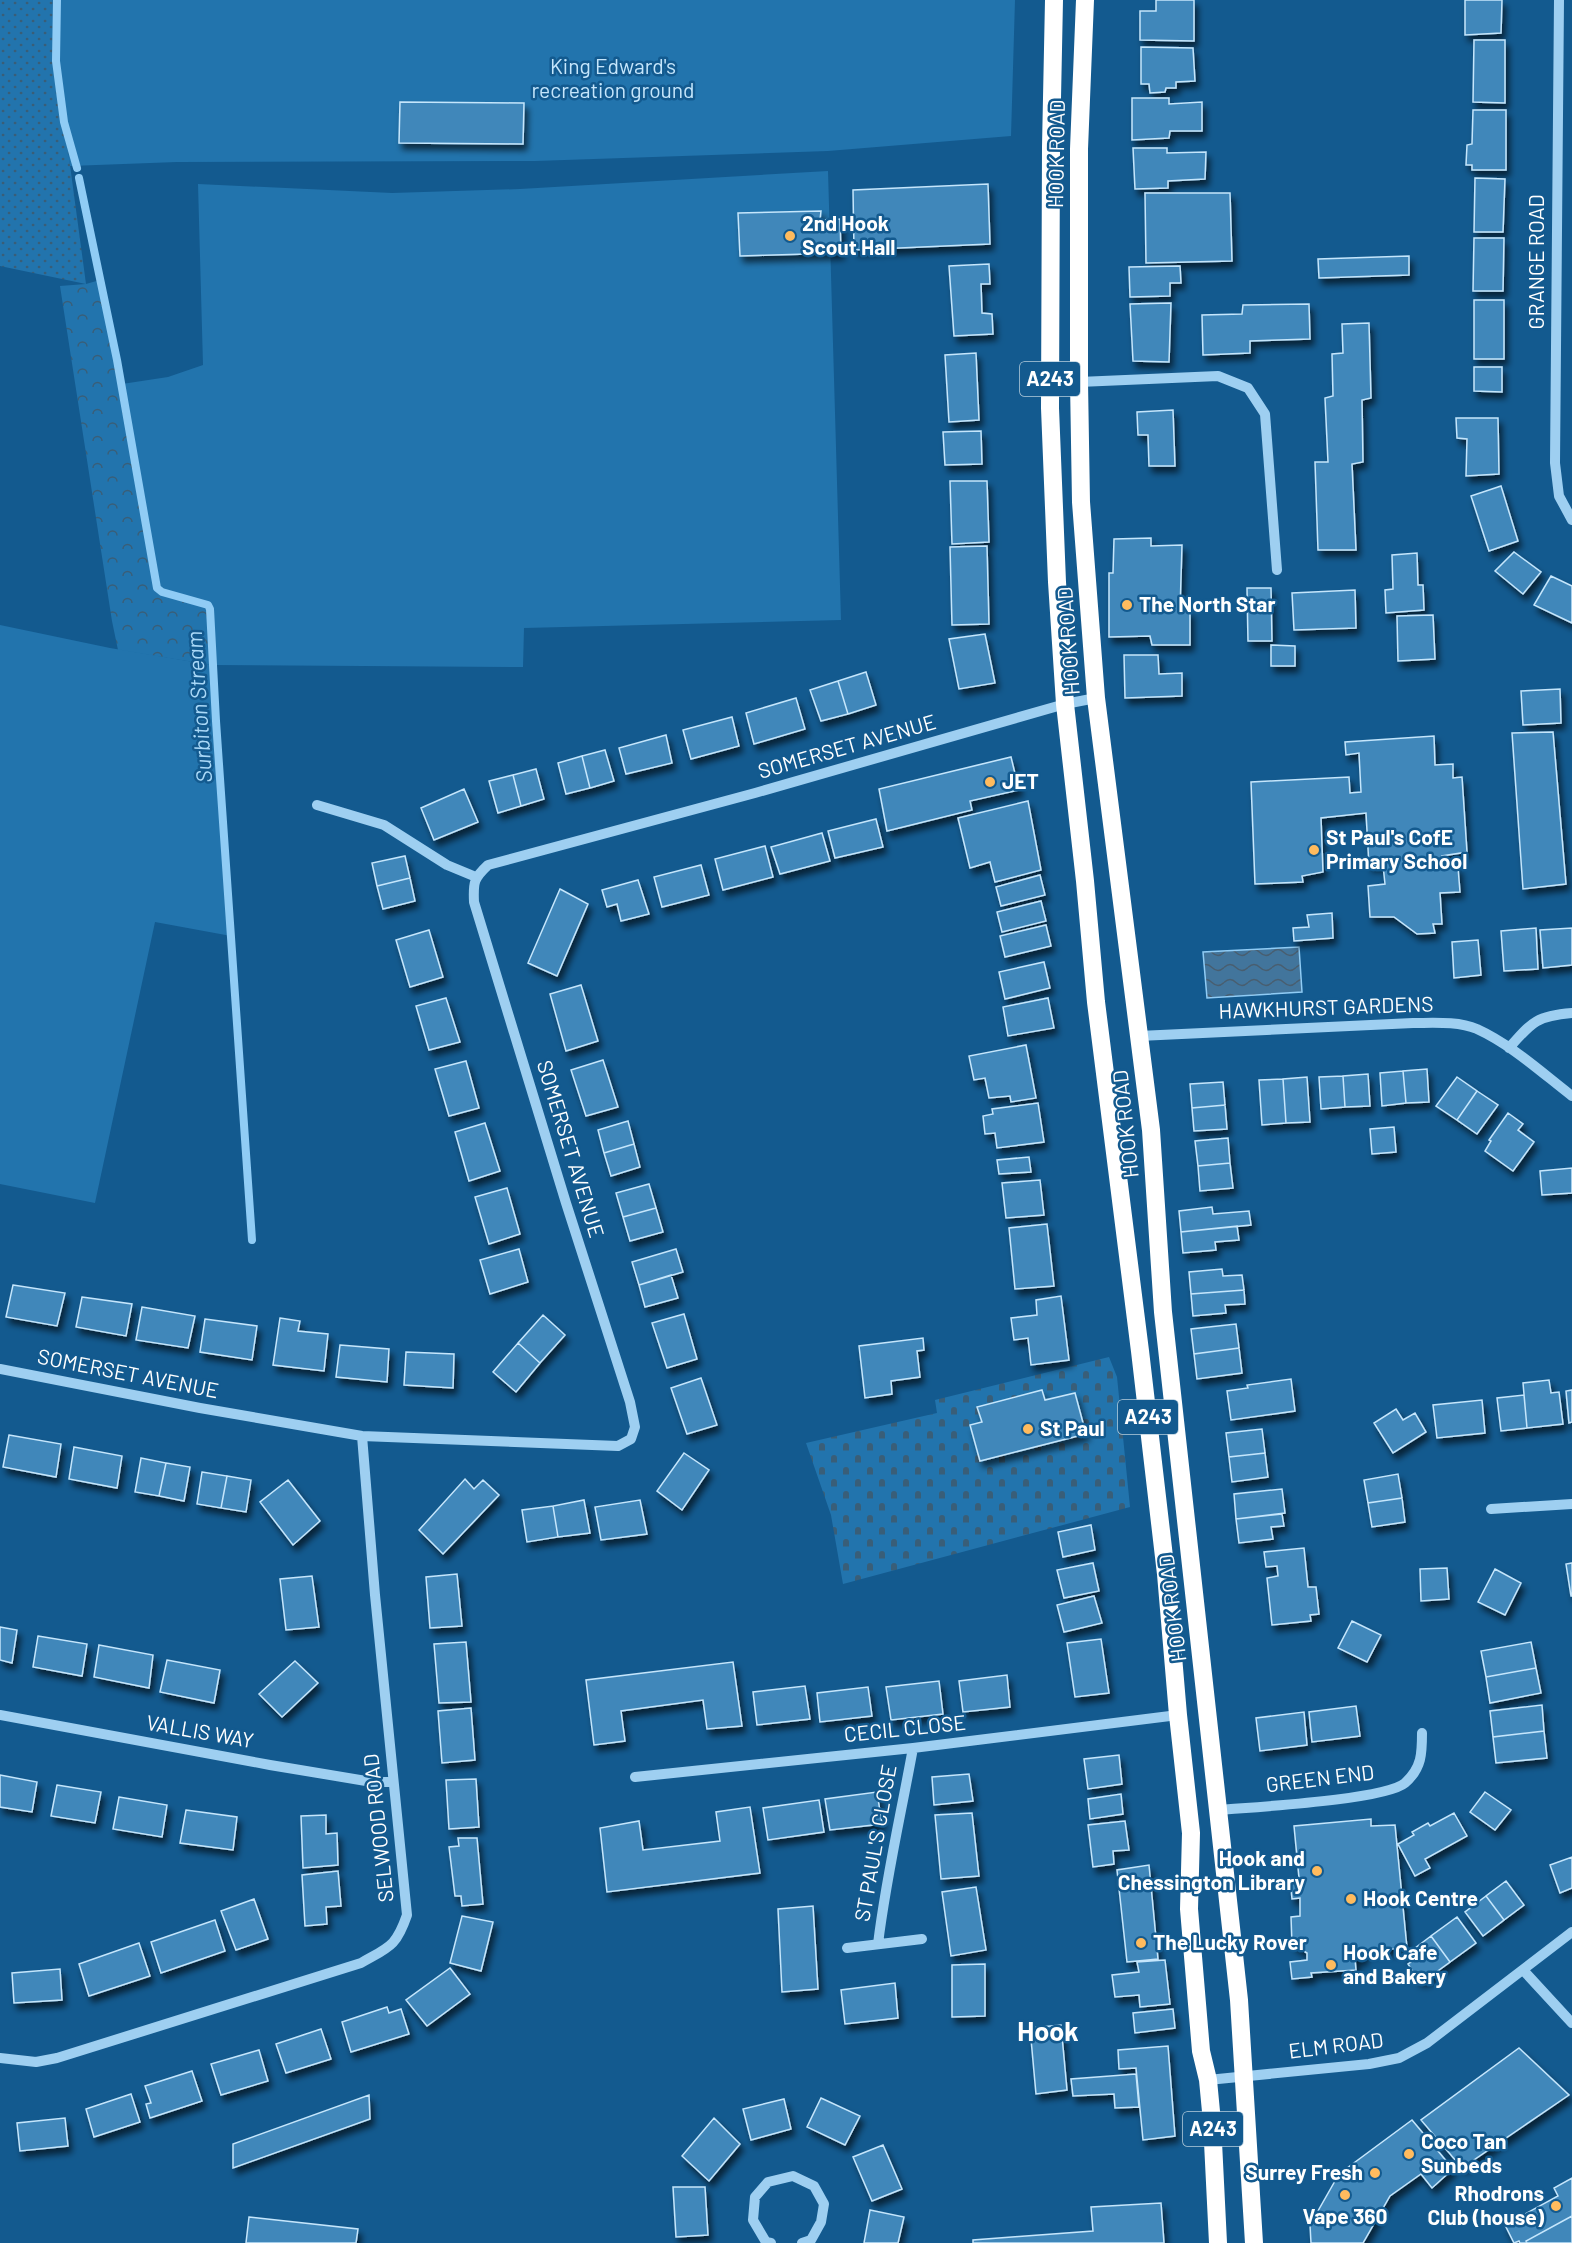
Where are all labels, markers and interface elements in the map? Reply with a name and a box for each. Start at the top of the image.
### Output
park label: King Edward's recreation ground [531,53,695,102]
street label: HOOK ROAD [1042,100,1069,208]
street label: GRANGE ROAD [1523,195,1548,329]
place label: 2nd Hook Scout Hall [802,210,896,259]
marker: 2nd Hook Scout Hall [783,229,797,243]
road number: A243 [1020,362,1080,396]
street label: HOOK ROAD [1051,586,1084,696]
place label: The North Star [1139,591,1275,616]
marker: The North Star [1120,598,1134,612]
water label: Surbiton Stream [180,630,216,784]
street label: SOMERSET AVENUE [755,708,938,783]
place label: JET [1002,768,1039,793]
marker: JET [983,775,997,789]
place label: St Paul's CofE Primary School [1326,824,1467,873]
marker: St Paul's CofE Primary School [1307,843,1321,857]
street label: HAWKHURST GARDENS [1218,990,1434,1023]
street label: SOMERSET AVENUE [533,1057,610,1240]
street label: HOOK ROAD [1106,1069,1143,1179]
street label: SOMERSET AVENUE [36,1343,221,1402]
road number: A243 [1118,1400,1178,1434]
place label: St Paul [1040,1415,1105,1440]
marker: St Paul [1021,1422,1035,1436]
street label: HOOK ROAD [1152,1553,1191,1664]
street label: VALLIS WAY [145,1709,256,1752]
street label: CECIL CLOSE [843,1709,967,1746]
street label: SELWOOD ROAD [357,1753,398,1904]
street label: GREEN END [1264,1758,1375,1797]
street label: ST PAUL'S CLOSE [848,1762,901,1923]
place label: Hook and Chessington Library [1118,1845,1305,1894]
marker: Hook and Chessington Library [1310,1864,1324,1878]
place label: Hook Centre [1363,1885,1478,1910]
marker: Hook Centre [1344,1892,1358,1906]
place label: The Lucky Rover [1153,1929,1307,1954]
marker: The Lucky Rover [1134,1936,1148,1950]
place label: Hook Cafe and Bakery [1343,1939,1447,1988]
marker: Hook Cafe and Bakery [1324,1958,1338,1972]
district label: Hook [1017,2014,1079,2046]
street label: ELM ROAD [1287,2026,1385,2063]
road number: A243 [1183,2112,1243,2146]
place label: Coco Tan Sunbeds [1421,2128,1507,2177]
marker: Coco Tan Sunbeds [1402,2147,1416,2161]
place label: Surrey Fresh [1245,2159,1363,2184]
marker: Surrey Fresh [1368,2166,1382,2180]
place label: Rhodrons Club (house) [1427,2180,1545,2229]
marker: Vape 360 [1338,2188,1352,2202]
marker: Rhodrons Club (house) [1549,2199,1563,2213]
place label: Vape 360 [1302,2203,1388,2228]

